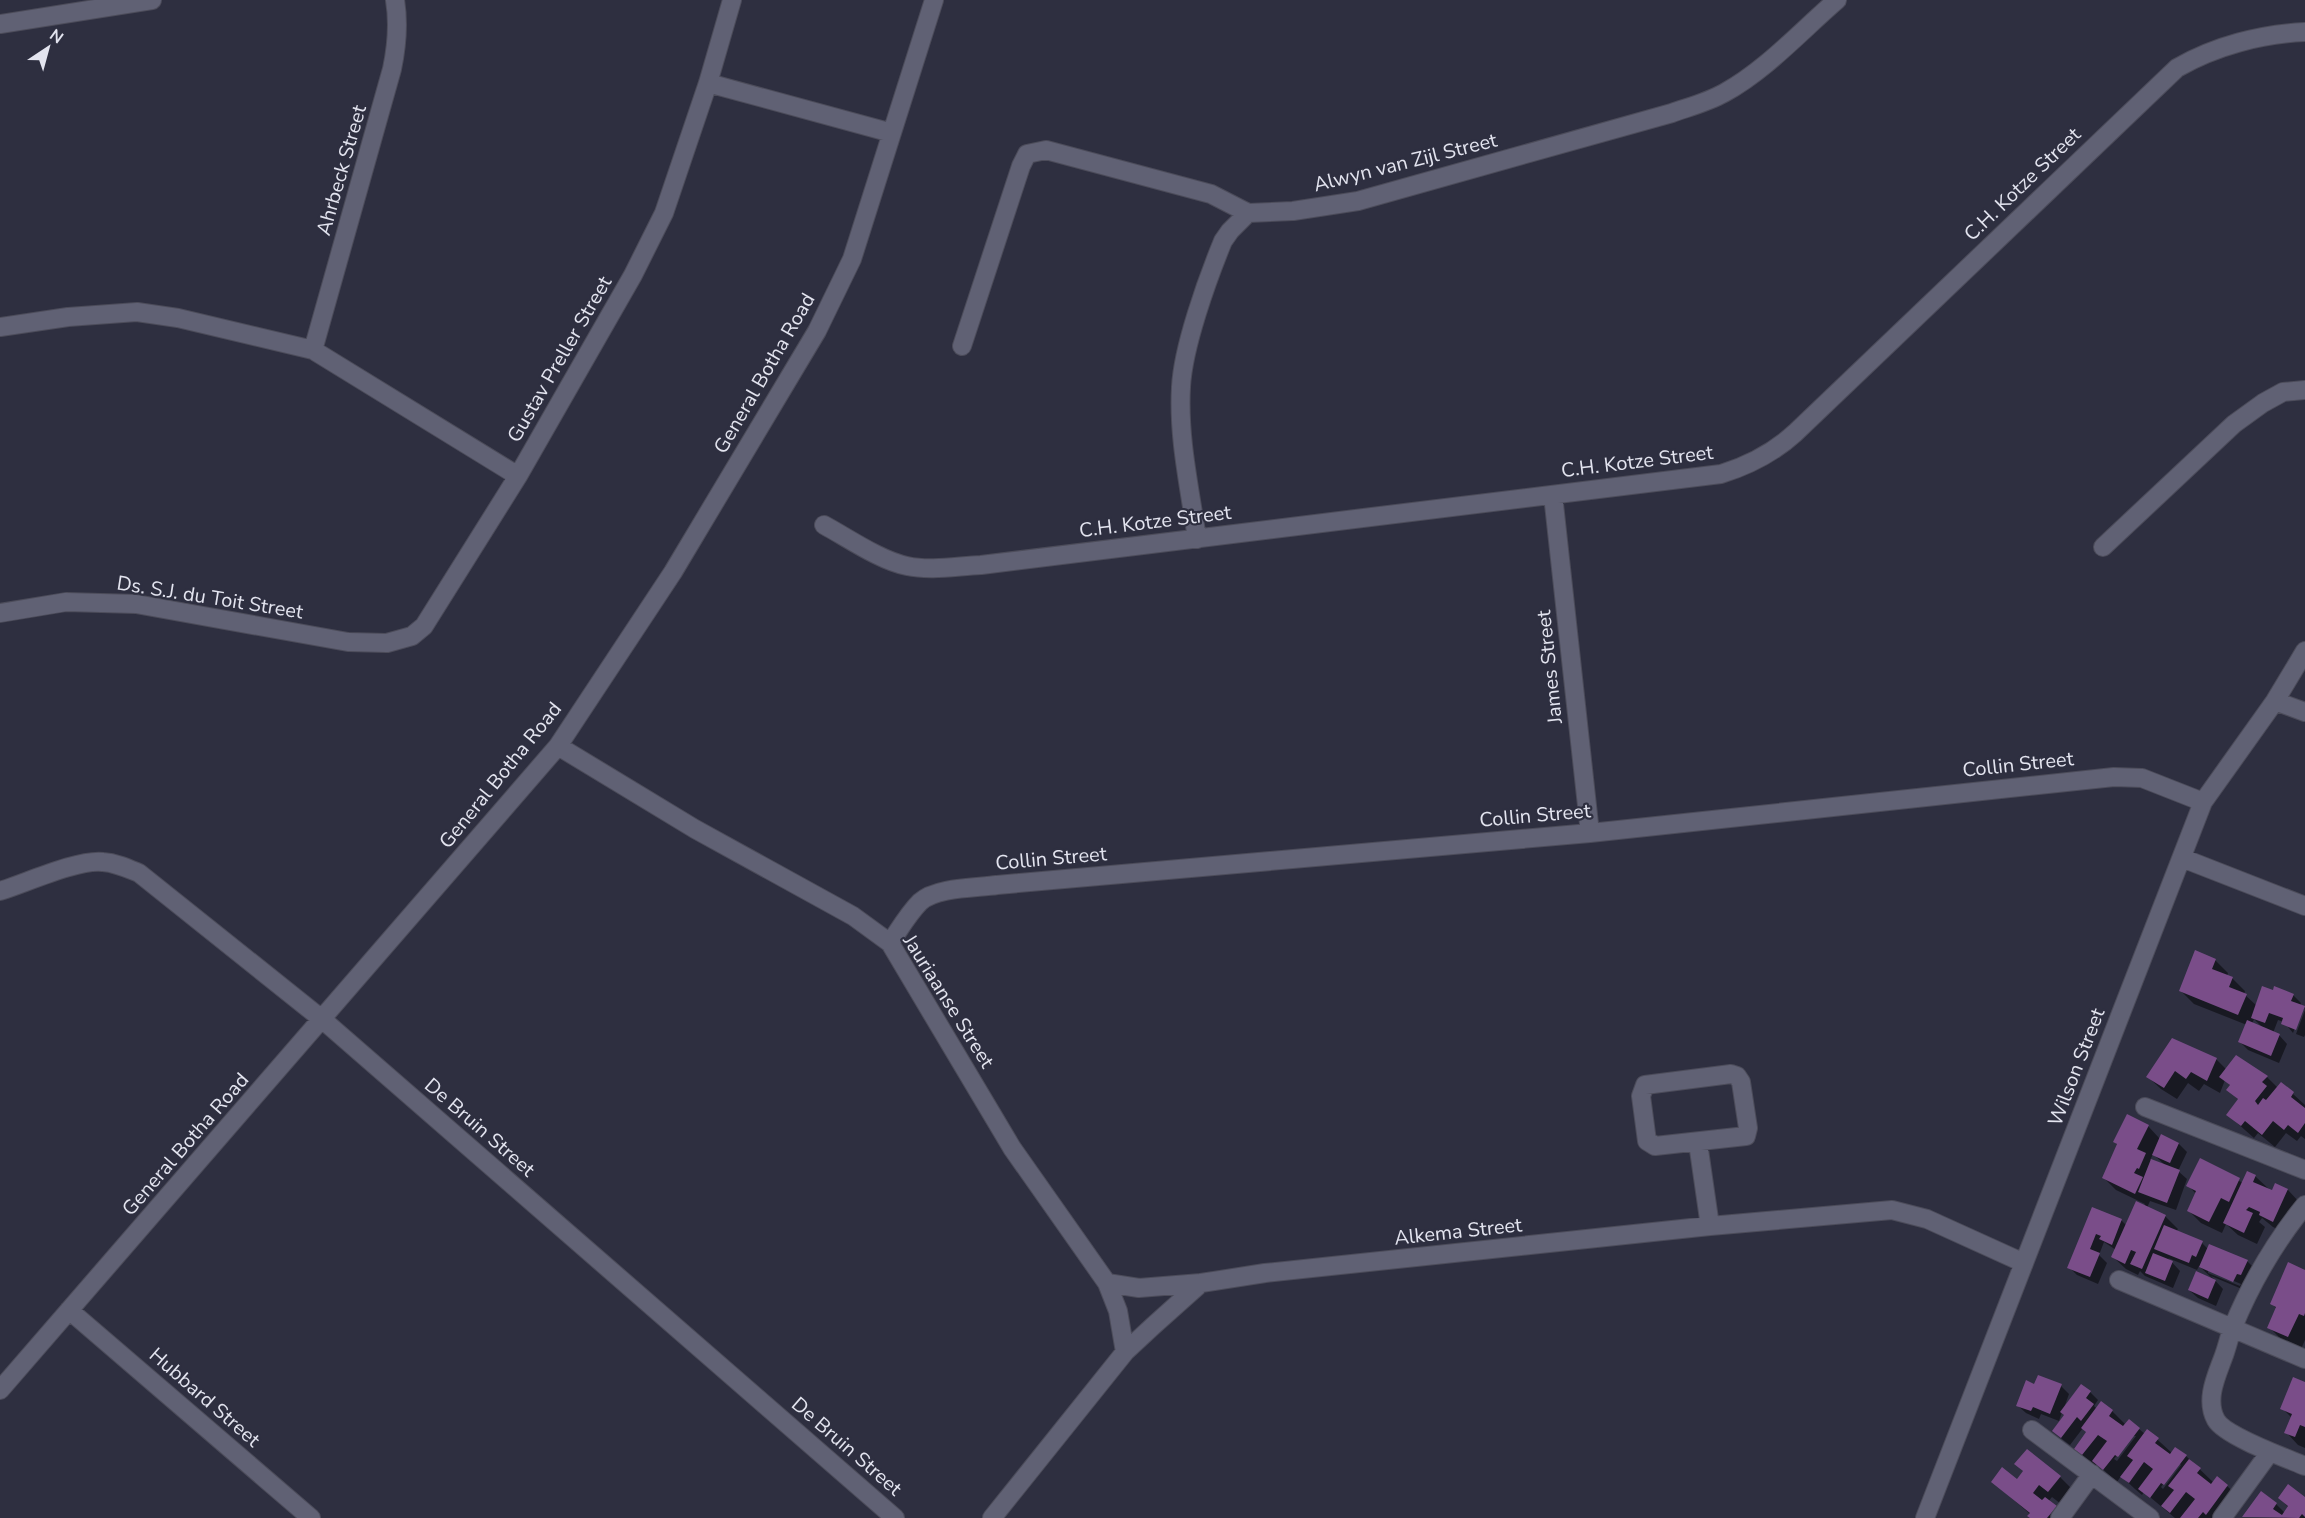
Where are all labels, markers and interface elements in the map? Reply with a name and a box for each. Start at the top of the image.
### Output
north arrow [18,18,78,78]
text: N [45,24,68,49]
street label: Ahrbeck Street [310,101,373,238]
street label: C.H. Kotze Street [1958,121,2087,247]
street label: Alwyn van Zijl Street [1311,126,1501,198]
street label: Gustav Preller Street [501,270,619,447]
street label: General Botha Road [707,288,821,458]
street label: C.H. Kotze Street [1560,439,1716,484]
street label: C.H. Kotze Street [1078,499,1234,544]
street label: Ds. S.J. du Toit Street [115,569,306,626]
street label: James Street [1530,608,1569,726]
street label: General Botha Road [433,696,568,854]
street label: Collin Street [1961,745,2076,784]
street label: Collin Street [1478,797,1593,834]
street label: Collin Street [994,840,1109,877]
street label: Jauriaanse Street [896,929,1001,1074]
street label: Wilson Street [2042,1003,2112,1130]
street label: General Botha Road [116,1067,255,1222]
street label: De Bruin Street [419,1072,541,1184]
street label: Alkema Street [1393,1211,1524,1252]
street label: Hubbard Street [143,1342,267,1454]
street label: De Bruin Street [786,1391,908,1503]

